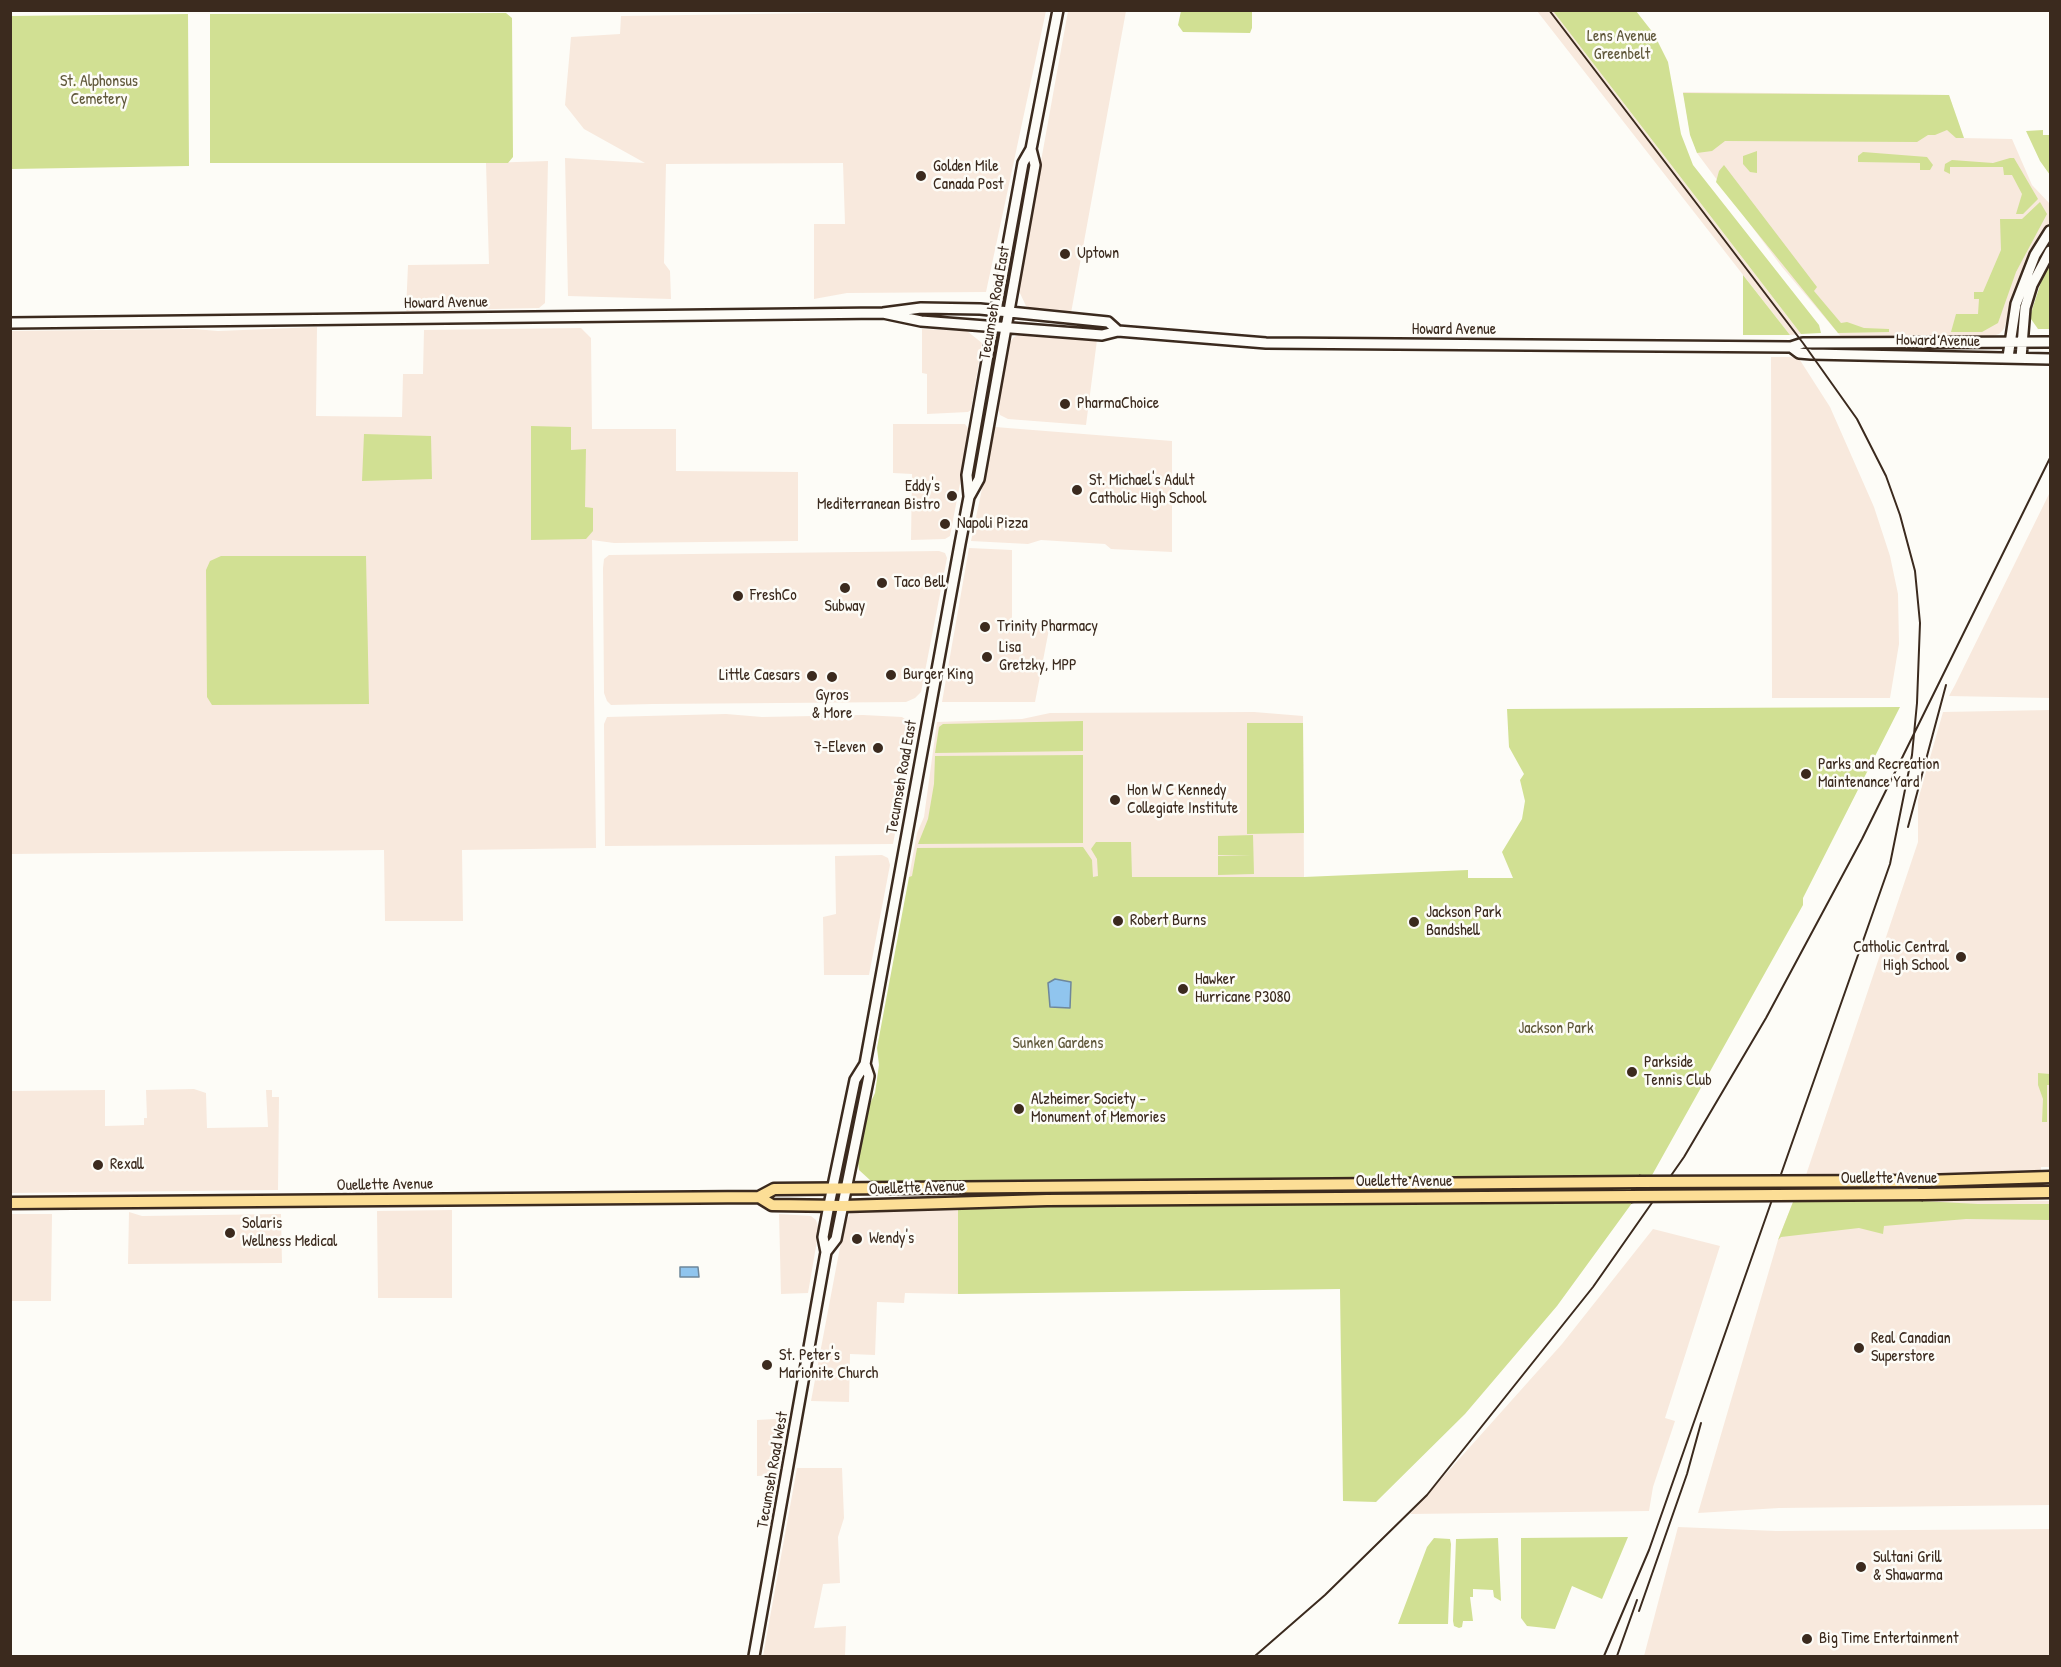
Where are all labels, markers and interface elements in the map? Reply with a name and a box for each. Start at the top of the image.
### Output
park label: Lens Avenue Greenbelt [1587,27,1657,65]
park label: St. Alphonsus Cemetery [60,72,138,110]
place label: Golden Mile Canada Post [933,157,1004,195]
marker: Golden Mile Canada Post [914,169,928,183]
place label: Uptown [1077,244,1119,264]
street label: Tecumseh Road East [976,245,1014,361]
marker: Uptown [1058,247,1072,261]
street label: Howard Avenue [404,293,488,313]
street label: Howard Avenue [1412,320,1496,340]
street label: Howard Avenue [1896,331,1980,351]
place label: PharmaChoice [1077,394,1159,414]
marker: PharmaChoice [1058,397,1072,411]
place label: St. Michael's Adult Catholic High School [1089,471,1206,509]
place label: Eddy's Mediterranean Bistro [817,477,940,515]
marker: St. Michael's Adult Catholic High School [1070,483,1084,497]
marker: Eddy's Mediterranean Bistro [945,489,959,503]
place label: Napoli Pizza [957,514,1028,534]
marker: Napoli Pizza [938,517,952,531]
place label: Taco Bell [894,573,945,593]
marker: Taco Bell [875,576,889,590]
marker: Subway [838,581,852,595]
place label: FreshCo [750,586,797,606]
marker: FreshCo [731,589,745,603]
place label: Subway [825,597,865,617]
place label: Trinity Pharmacy [997,617,1098,637]
marker: Trinity Pharmacy [978,620,992,634]
place label: Lisa Gretzky, MPP [999,638,1077,676]
marker: Lisa Gretzky, MPP [980,650,994,664]
place label: Burger King [903,665,973,685]
place label: Little Caesars [719,666,800,686]
marker: Burger King [884,668,898,682]
marker: Little Caesars [805,669,819,683]
marker: Gyros & More [825,670,839,684]
place label: Gyros & More [812,686,852,724]
street label: Tecumseh Road East [883,719,921,835]
place label: 7-Eleven [814,738,866,758]
marker: 7-Eleven [871,741,885,755]
place label: Parks and Recreation Maintenance Yard [1818,755,1939,793]
marker: Parks and Recreation Maintenance Yard [1799,767,1813,781]
place label: Hon W C Kennedy Collegiate Institute [1127,781,1238,819]
marker: Hon W C Kennedy Collegiate Institute [1108,793,1122,807]
place label: Jackson Park Bandshell [1426,903,1501,941]
place label: Robert Burns [1130,911,1206,931]
marker: Robert Burns [1111,914,1125,928]
marker: Jackson Park Bandshell [1407,915,1421,929]
place label: Catholic Central High School [1853,938,1949,976]
marker: Catholic Central High School [1954,950,1968,964]
place label: Hawker Hurricane P3080 [1195,970,1291,1008]
marker: Hawker Hurricane P3080 [1176,982,1190,996]
park label: Jackson Park [1518,1019,1594,1039]
park label: Sunken Gardens [1012,1034,1104,1054]
place label: Parkside Tennis Club [1644,1053,1712,1091]
marker: Parkside Tennis Club [1625,1065,1639,1079]
place label: Alzheimer Society - Monument of Memories [1031,1090,1166,1128]
marker: Alzheimer Society - Monument of Memories [1012,1102,1026,1116]
place label: Rexall [110,1155,144,1175]
marker: Rexall [91,1158,105,1172]
street label: Ouellette Avenue [1841,1169,1937,1189]
street label: Ouellette Avenue [1356,1172,1452,1192]
street label: Ouellette Avenue [337,1175,433,1195]
street label: Ouellette Avenue [868,1177,966,1199]
place label: Solaris Wellness Medical [242,1214,337,1252]
marker: Solaris Wellness Medical [223,1226,237,1240]
place label: Wendy's [869,1229,914,1249]
marker: Wendy's [850,1232,864,1246]
place label: Real Canadian Superstore [1871,1329,1951,1367]
marker: Real Canadian Superstore [1852,1341,1866,1355]
place label: St. Peter's Marionite Church [779,1346,878,1384]
marker: St. Peter's Marionite Church [760,1358,774,1372]
street label: Tecumseh Road West [753,1410,793,1530]
place label: Sultani Grill & Shawarma [1873,1548,1942,1586]
marker: Sultani Grill & Shawarma [1854,1560,1868,1574]
place label: Big Time Entertainment [1819,1629,1958,1649]
marker: Big Time Entertainment [1800,1632,1814,1646]

